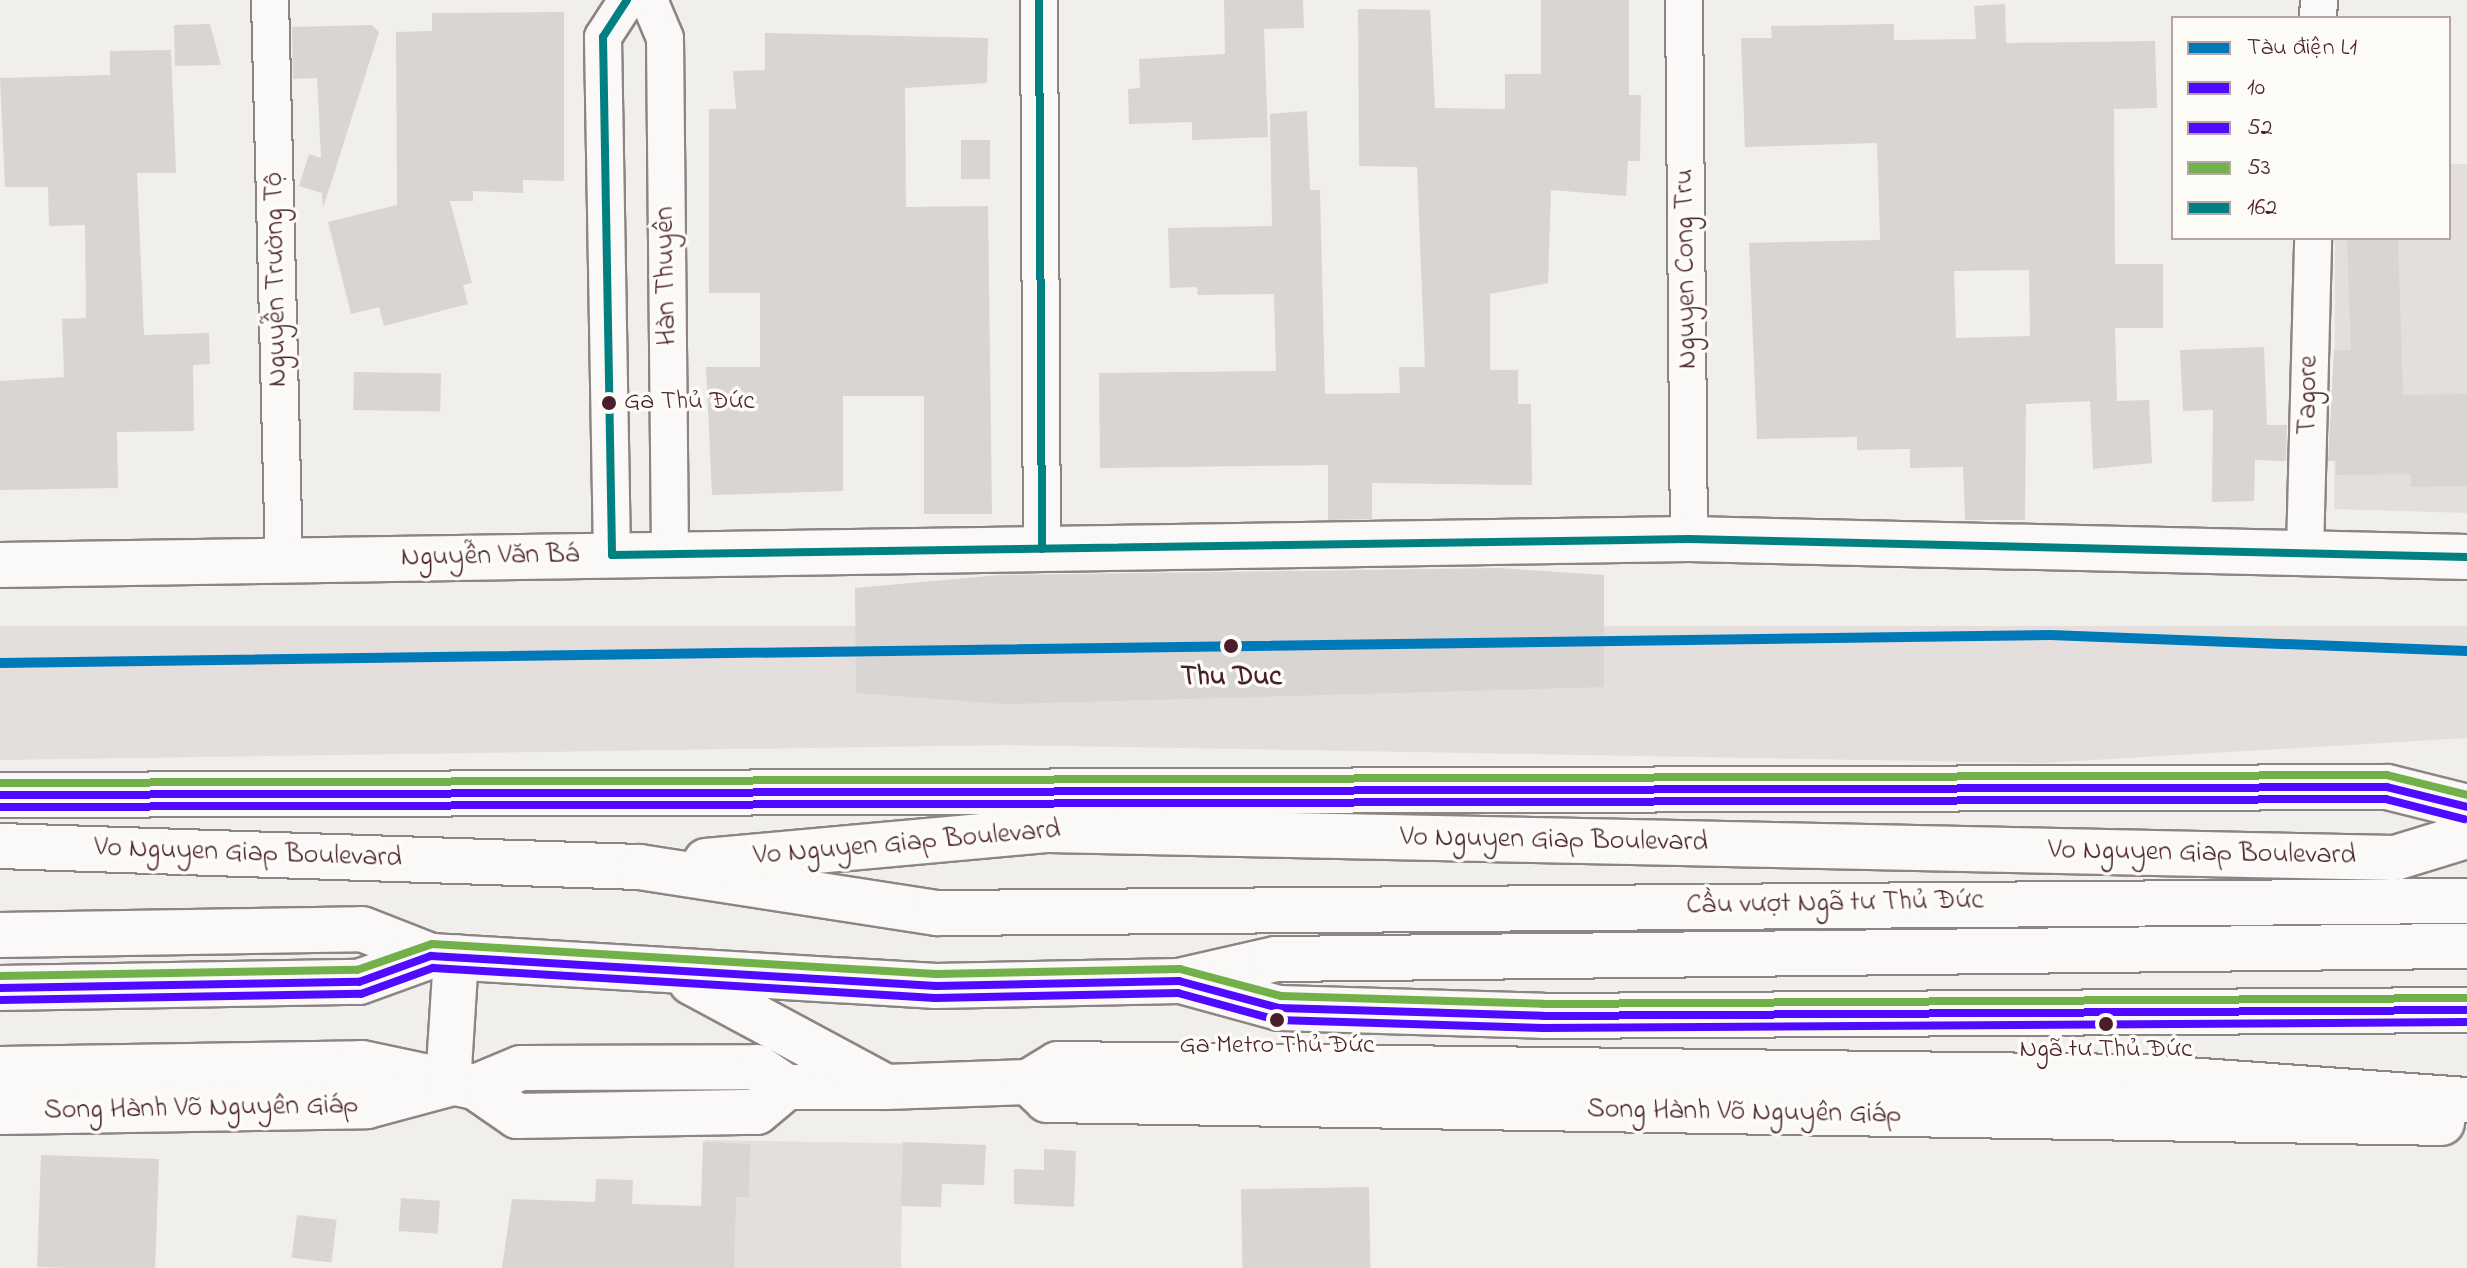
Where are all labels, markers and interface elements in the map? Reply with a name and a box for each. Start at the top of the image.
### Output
legend [2171,16,2451,240]
text: Tàu điện L1 [2247,31,2357,66]
text: 10 [2247,71,2265,106]
text: 52 [2247,111,2273,146]
text: 53 [2247,151,2271,186]
street label: Nguyen Cong Tru [1668,169,1706,369]
street label: Nguyễn Trường Tộ [258,173,296,387]
text: 162 [2247,191,2277,226]
street label: Hàn Thuyên [649,206,685,346]
street label: Tagore [2292,355,2326,435]
place label: Ga Thủ Đức [624,387,755,419]
marker: Ga Thủ Đức [601,395,617,411]
street label: Nguyễn Văn Bá [401,539,579,575]
marker: Thu Duc [1219,634,1243,658]
place label: Thu Duc [1180,661,1282,695]
street label: Vo Nguyen Giap Boulevard [752,814,1062,874]
street label: Vo Nguyen Giap Boulevard [1400,822,1708,860]
street label: Vo Nguyen Giap Boulevard [94,832,402,876]
street label: Vo Nguyen Giap Boulevard [2048,835,2356,873]
street label: Cầu vượt Ngã tư Thủ Đức [1686,885,1984,923]
marker: Ga Metro Thủ Đức [1269,1012,1285,1028]
marker: Ngã tư Thủ Đức [2098,1016,2114,1032]
place label: Ga Metro Thủ Đức [1179,1031,1375,1063]
place label: Ngã tư Thủ Đức [2020,1035,2192,1067]
street label: Song Hành Võ Nguyên Giáp [44,1089,358,1129]
street label: Song Hành Võ Nguyên Giáp [1587,1093,1901,1133]

